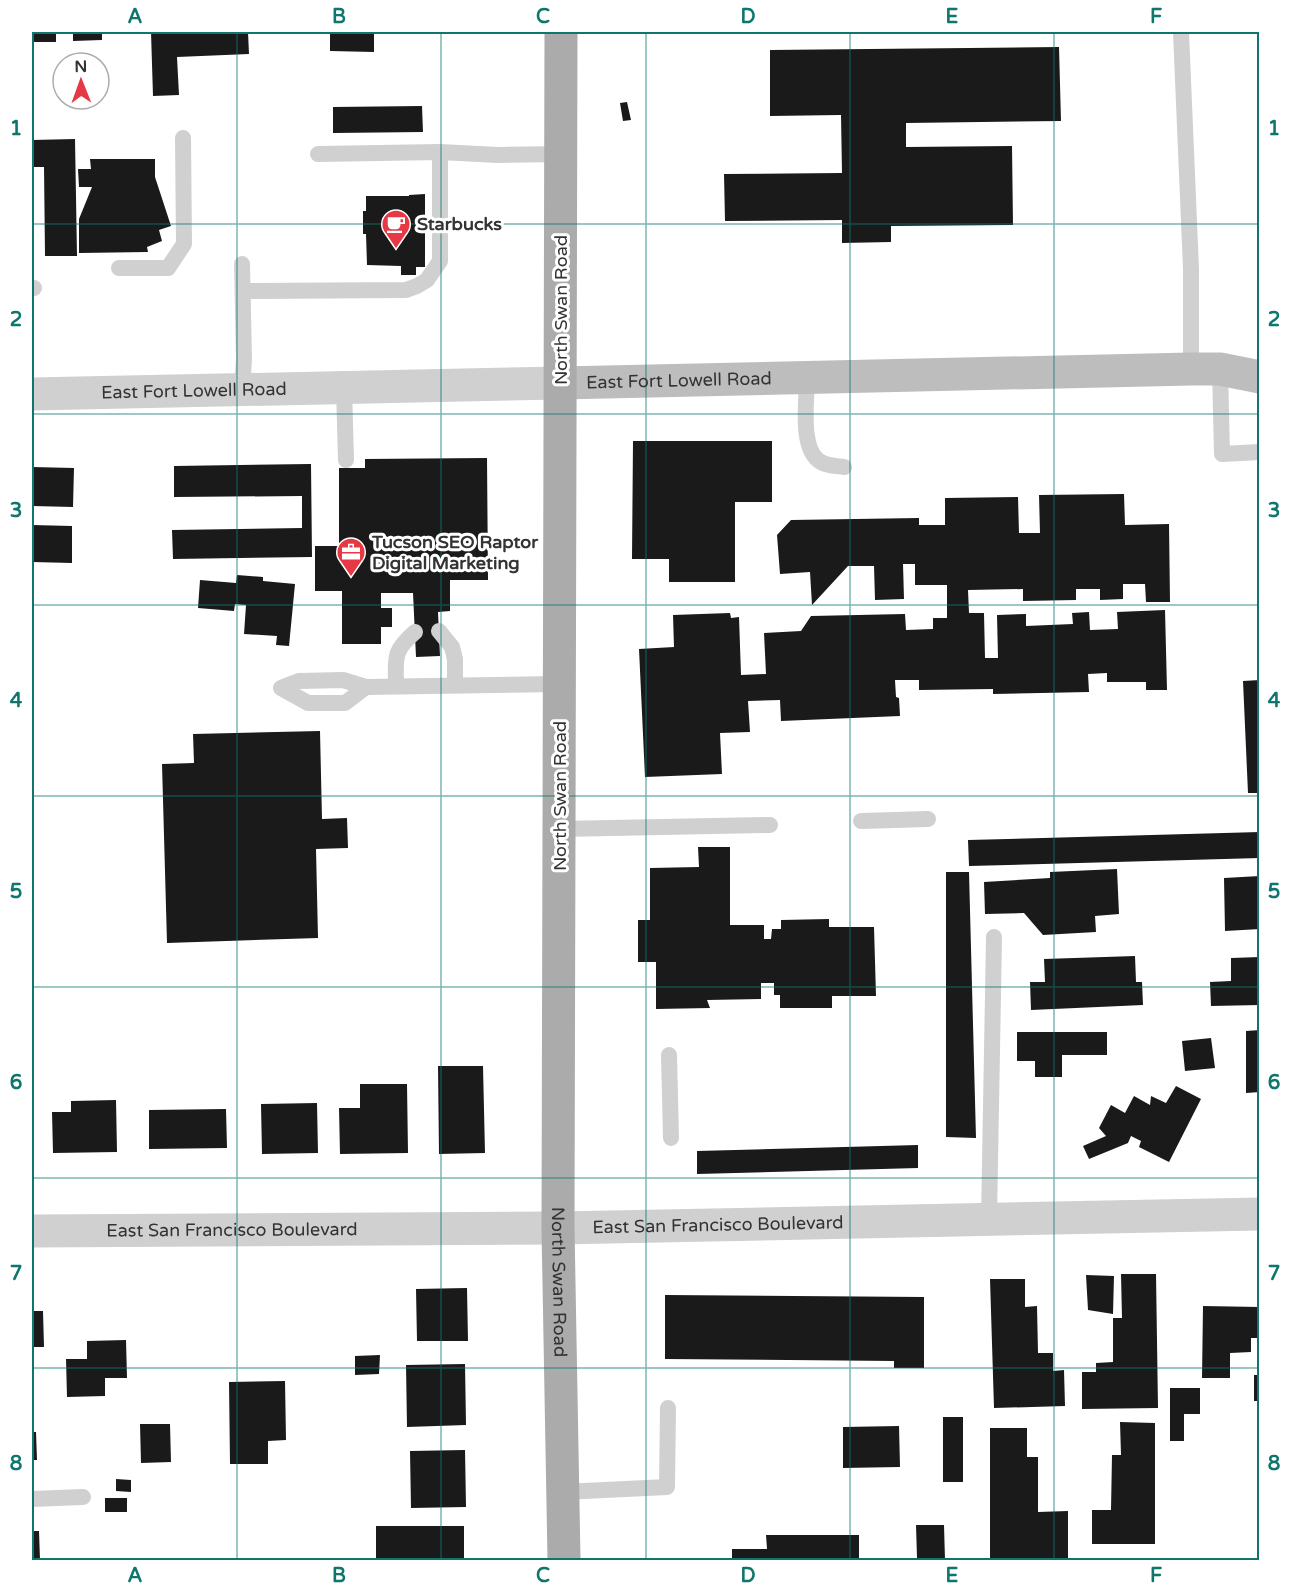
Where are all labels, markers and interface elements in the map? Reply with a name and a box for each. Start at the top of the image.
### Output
text: A [128,5,143,29]
text: B [332,5,346,29]
text: C [536,5,550,29]
text: D [740,5,756,29]
text: E [946,5,959,29]
text: F [1150,5,1162,29]
north arrow [51,51,111,111]
text: N [74,57,87,77]
text: 1 [10,117,22,141]
text: 1 [1268,117,1280,141]
cafe icon: Starbucks [380,208,412,250]
place label: Starbucks [417,213,502,235]
street label: North Swan Road [550,235,572,385]
text: 2 [10,308,22,332]
text: 2 [1268,308,1280,332]
street label: East Fort Lowell Road [586,367,772,393]
street label: East Fort Lowell Road [101,378,287,404]
text: 3 [10,499,22,523]
text: 3 [1268,499,1280,523]
place label: Tucson SEO Raptor Digital Marketing [371,531,539,574]
office icon: Tucson SEO Raptor Digital Marketing [335,536,367,578]
text: 4 [10,689,23,713]
text: 4 [1268,689,1281,713]
street label: North Swan Road [549,721,571,871]
text: 5 [10,880,22,904]
text: 5 [1268,880,1280,904]
text: 6 [10,1071,22,1095]
text: 6 [1268,1071,1280,1095]
street label: North Swan Road [547,1207,571,1357]
street label: East San Francisco Boulevard [592,1211,844,1238]
street label: East San Francisco Boulevard [106,1218,358,1242]
text: 7 [10,1262,22,1286]
text: 7 [1268,1262,1280,1286]
text: 8 [10,1452,22,1476]
text: 8 [1268,1452,1280,1476]
text: A [128,1564,143,1588]
text: B [332,1564,346,1588]
text: C [536,1564,550,1588]
text: D [740,1564,756,1588]
text: E [946,1564,959,1588]
text: F [1150,1564,1162,1588]

